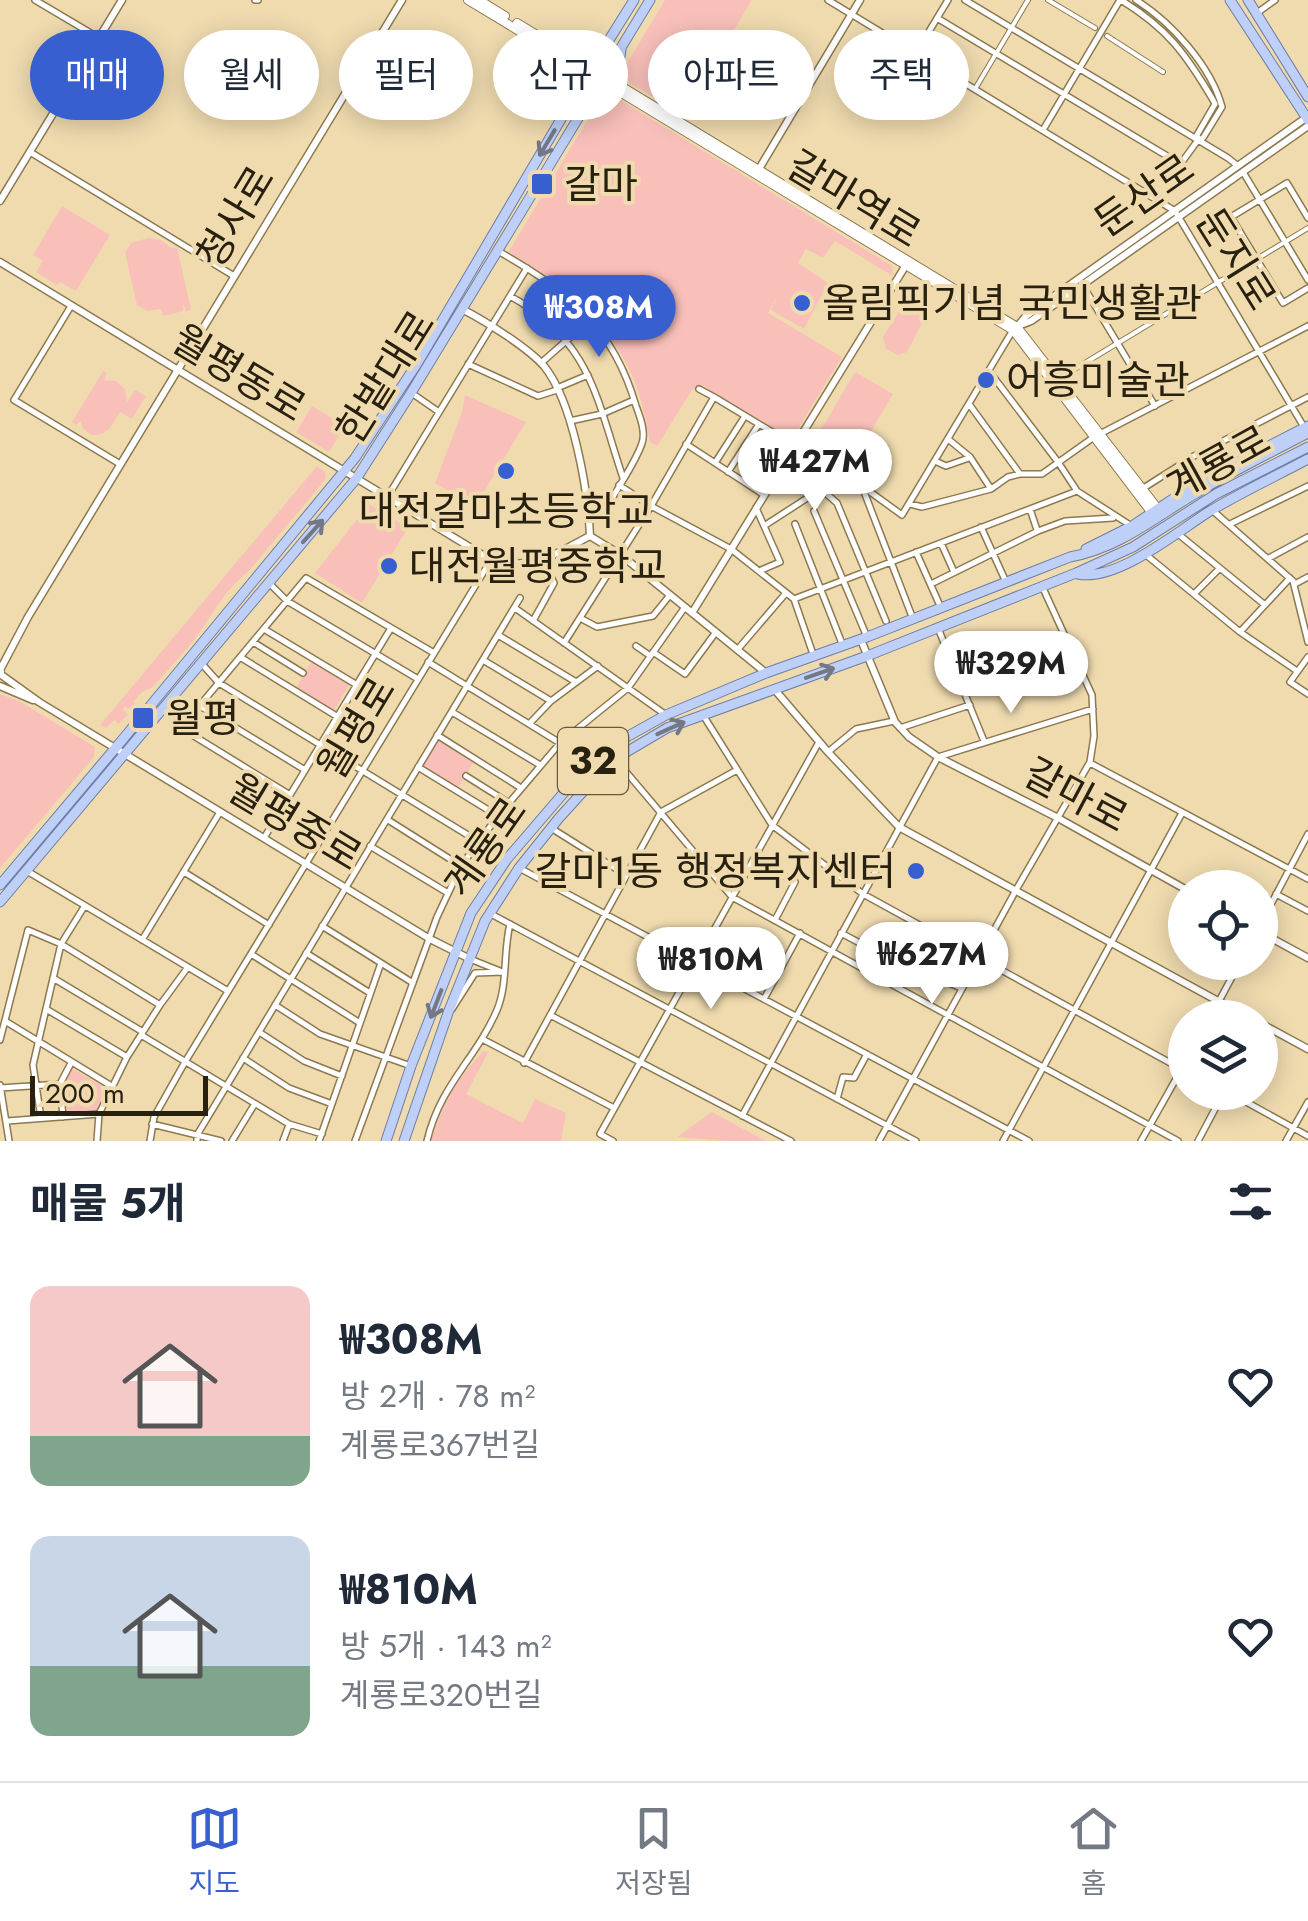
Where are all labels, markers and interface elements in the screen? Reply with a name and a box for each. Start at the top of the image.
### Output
chip: 매매 [30,30,164,120]
chip: 월세 [184,30,319,120]
chip: 필터 [339,30,473,120]
chip: 신규 [493,30,628,120]
chip: 아파트 [648,30,814,120]
chip: 주택 [834,30,969,120]
one-way arrow [537,128,557,157]
street label: 갈마역로 [776,136,932,262]
street label: 둔산로 [1082,140,1206,250]
street label: 청사로 [182,155,288,279]
place label: 갈마 [564,155,638,213]
marker: 갈마 [529,171,555,197]
street label: 둔지로 [1182,197,1290,321]
place label: 올림픽기념 국민생활관 [822,274,1202,332]
pin: ₩308M [529,275,669,360]
text: ₩308M [545,284,653,330]
marker: 올림픽기념 국민생활관 [791,292,813,314]
street label: 한밭대로 [321,299,449,455]
street label: 월평동로 [161,310,317,436]
place label: 어흥미술관 [1006,351,1190,409]
marker: 어흥미술관 [975,369,997,391]
street label: 계룡로 [1156,411,1280,515]
pin: ₩427M [745,429,885,514]
text: ₩427M [760,438,870,484]
marker: 대전갈마초등학교 [495,460,517,482]
place label: 대전갈마초등학교 [359,482,653,540]
one-way arrow [301,519,324,544]
place label: 대전월평중학교 [409,537,667,595]
marker: 대전월평중학교 [378,555,400,577]
pin: ₩329M [941,631,1081,716]
text: ₩329M [956,640,1066,686]
one-way arrow [804,662,836,680]
street label: 월평로 [303,666,409,790]
place label: 월평 [166,689,240,747]
marker: 월평 [130,705,156,731]
one-way arrow [656,718,686,736]
road number: 32 [558,728,628,794]
street label: 갈마로 [1014,743,1138,847]
street label: 월평중로 [217,759,373,885]
street label: 계룡로 [430,785,540,909]
place label: 갈마1동 행정복지센터 [535,842,896,900]
marker: 갈마1동 행정복지센터 [905,860,927,882]
map controls [1168,870,1278,1110]
button: locate [1168,870,1278,980]
pin: ₩627M [862,922,1002,1007]
pin: ₩810M [641,927,781,1012]
text: ₩627M [877,931,987,977]
text: ₩810M [659,936,763,982]
one-way arrow [425,988,443,1019]
button: layers [1168,1000,1278,1110]
scale bar [30,1071,208,1116]
text: 200 m [45,1073,125,1114]
text: 매물 5개 [30,1173,186,1234]
icon: filters [1223,1174,1278,1229]
text: ₩308M [340,1309,482,1370]
icon: home [110,1326,230,1446]
icon: heart [1223,1359,1278,1414]
text: 방 2개 · 78 m² [340,1373,535,1419]
text: 계룡로367번길 [340,1422,540,1468]
text: ₩810M [340,1559,478,1620]
icon: home [110,1576,230,1696]
icon: heart [1223,1609,1278,1664]
text: 방 5개 · 143 m² [340,1623,552,1669]
text: 계룡로320번길 [340,1672,542,1718]
tab: 지도 [187,1801,242,1904]
tab: 저장됨 [615,1801,693,1904]
tab: 홈 [1066,1801,1121,1904]

